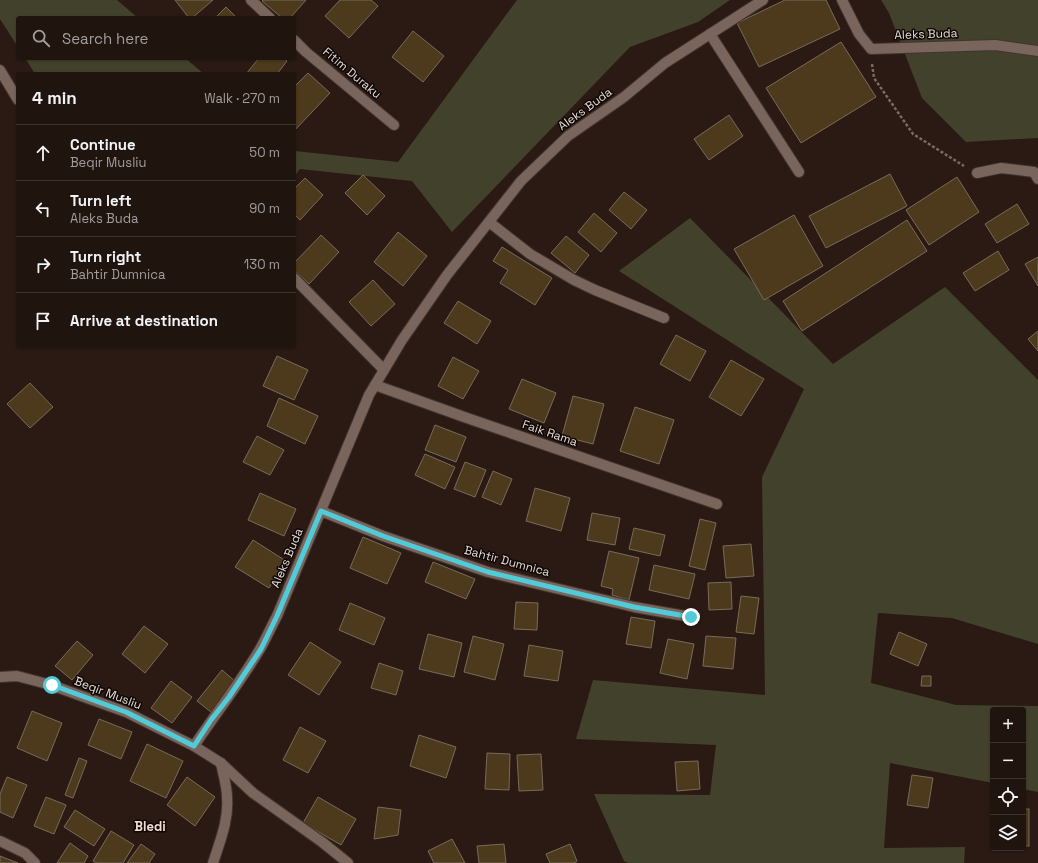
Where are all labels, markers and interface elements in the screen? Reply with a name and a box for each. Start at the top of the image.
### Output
search box [16,16,296,60]
street label: Aleks Buda [894,25,958,43]
icon: search [30,27,52,49]
text: Search here [62,29,148,48]
street label: Fitim Duraku [319,44,385,102]
street label: Aleks Buda [555,84,615,134]
text: 4 min [32,87,77,109]
text: Walk · 270 m [204,90,280,107]
text: Continue [70,135,136,154]
icon: ahead [32,142,54,164]
text: 50 m [249,144,280,161]
text: Beqir Musliu [70,154,146,171]
text: Turn left [70,191,132,210]
icon: left [32,198,54,220]
text: 90 m [249,200,280,217]
text: Aleks Buda [70,210,139,227]
text: Turn right [70,247,141,266]
icon: right [32,254,54,276]
text: 130 m [244,256,280,273]
text: Bahtir Dumnica [70,266,165,283]
icon: arrive [32,310,54,332]
text: Arrive at destination [70,311,218,330]
street label: Faik Rama [520,416,580,450]
street label: Aleks Buda [267,526,307,590]
street label: Bahtir Dumnica [462,542,552,580]
route end [682,608,700,626]
street label: Beqir Musliu [72,673,144,713]
route start [43,676,61,694]
map controls [990,707,1026,851]
button: + [990,707,1026,743]
button: − [990,743,1026,779]
button: locate [990,779,1026,815]
button: layers [990,815,1026,851]
district label: Bledi [134,818,166,835]

